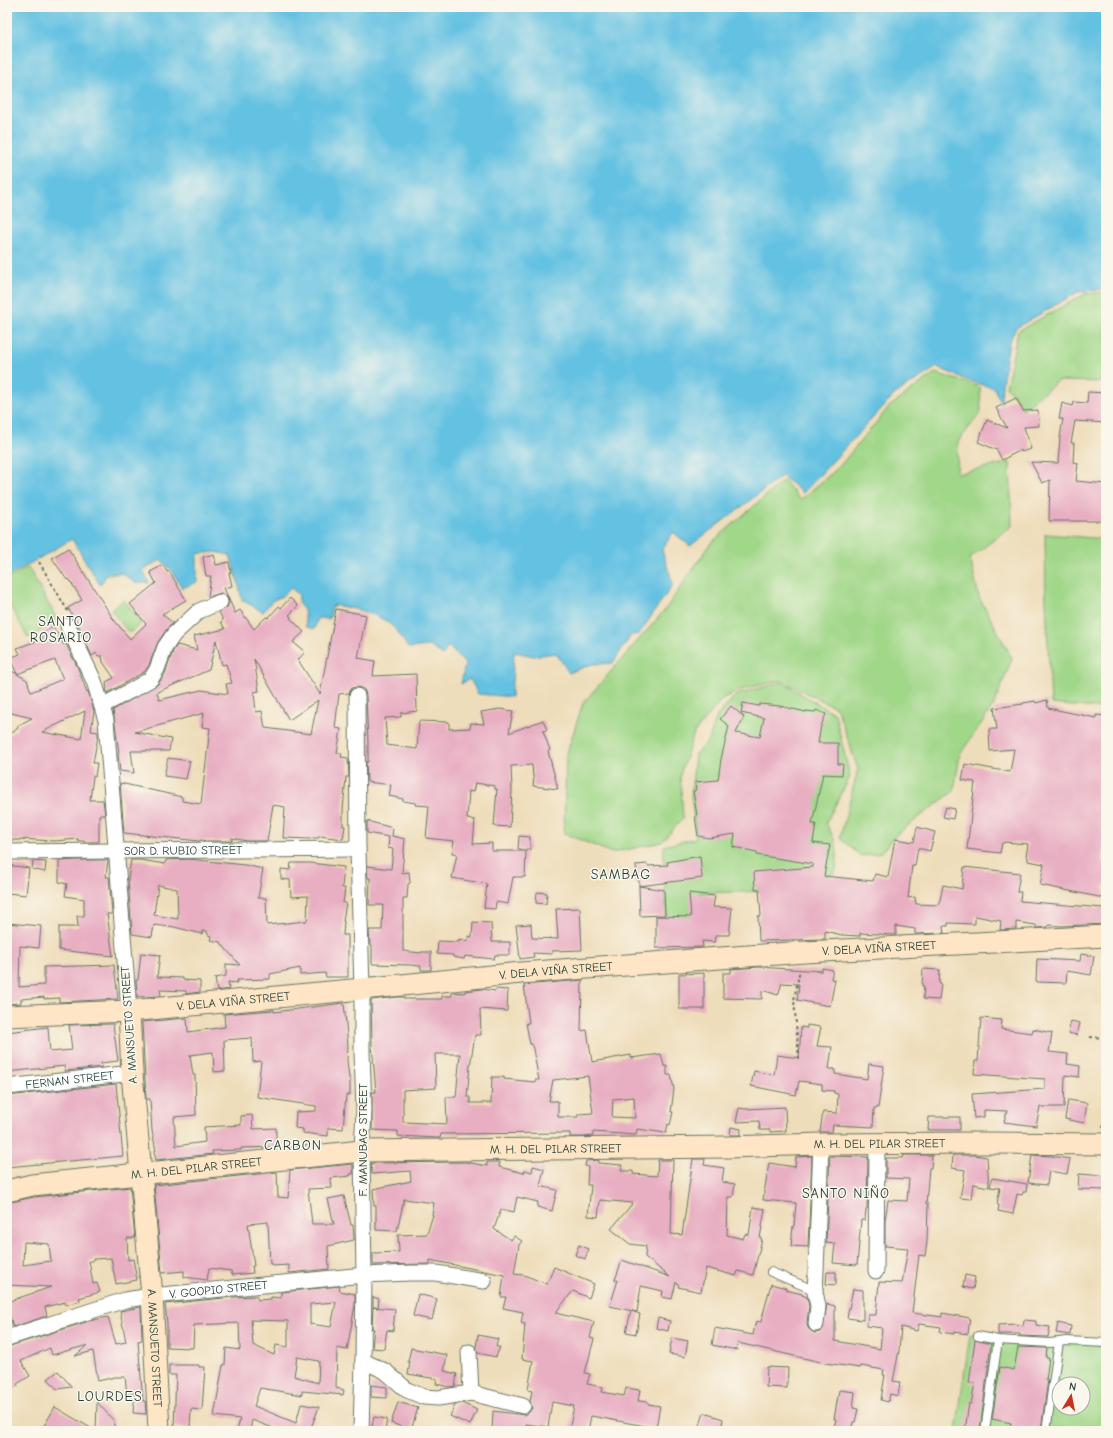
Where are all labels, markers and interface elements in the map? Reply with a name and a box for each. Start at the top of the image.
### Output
district label: SANTO ROSARIO [30,613,92,646]
street label: SOR D. RUBIO STREET [124,843,243,858]
district label: SAMBAG [591,866,651,883]
street label: V. DELA VIÑA STREET [822,938,937,958]
street label: V. DELA VIÑA STREET [499,959,614,982]
street label: A. MANSUETO STREET [118,965,140,1084]
street label: V. DELA VIÑA STREET [176,989,291,1013]
street label: FERNAN STREET [25,1068,115,1092]
street label: F. MANUBAG STREET [356,1083,370,1197]
street label: M. H. DEL PILAR STREET [813,1136,946,1151]
district label: CARBON [264,1137,322,1154]
street label: M. H. DEL PILAR STREET [490,1141,622,1157]
street label: M. H. DEL PILAR STREET [130,1154,263,1182]
district label: SANTO NIÑO [802,1185,890,1202]
street label: V. GOOPIO STREET [169,1278,269,1301]
street label: A. MANSUETO STREET [144,1288,165,1408]
north arrow [1051,1376,1091,1416]
text: N [1068,1380,1077,1394]
district label: LOURDES [77,1388,143,1405]

